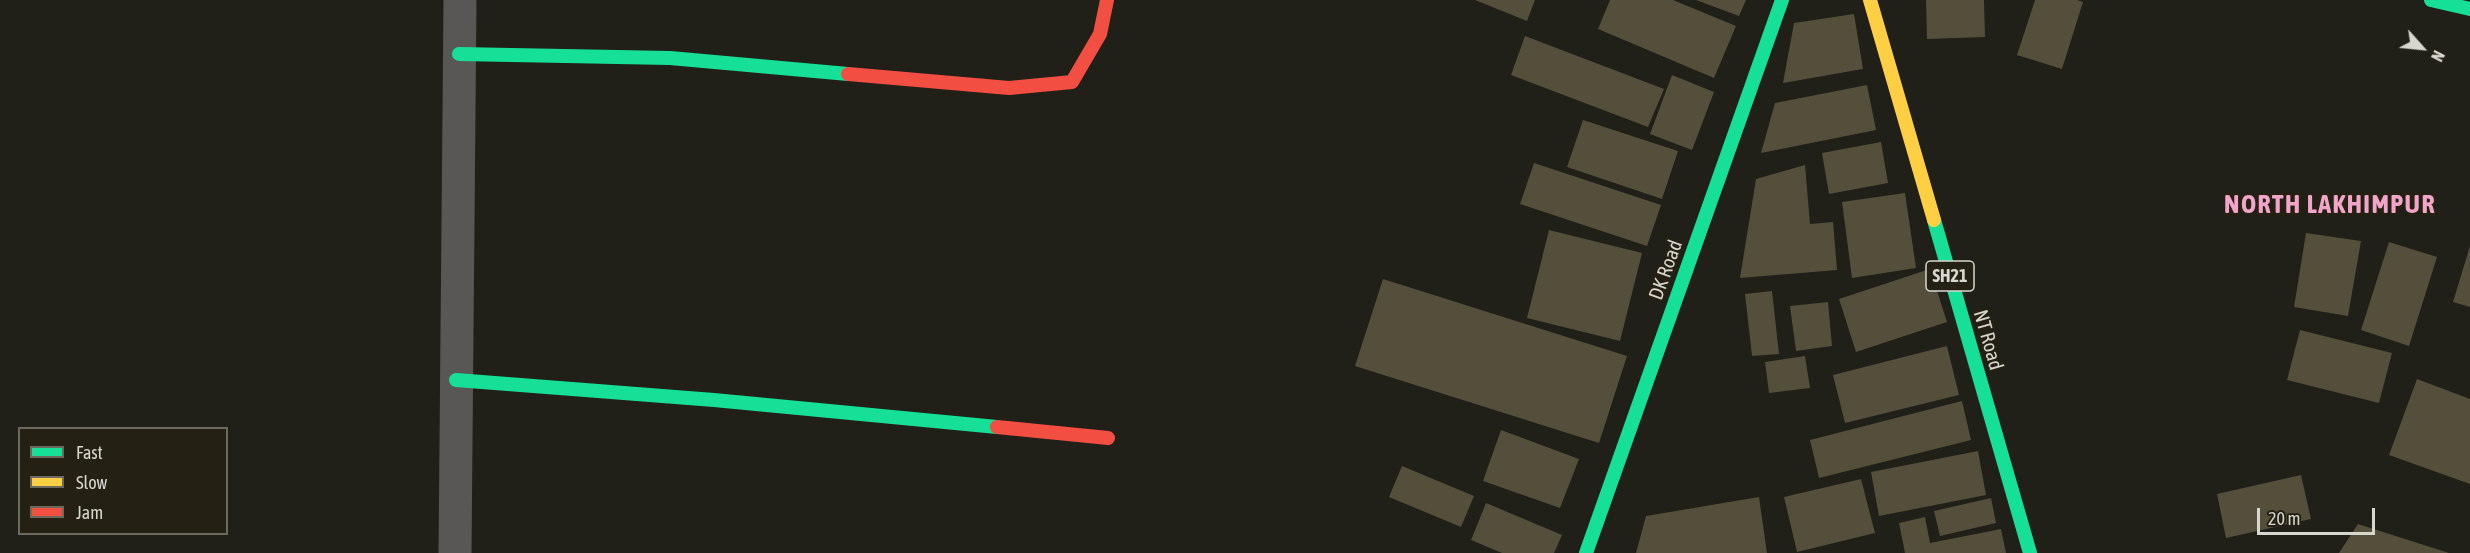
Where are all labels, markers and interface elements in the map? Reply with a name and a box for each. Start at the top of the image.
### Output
north arrow [2392,18,2452,78]
text: N [2428,48,2448,64]
district label: NORTH LAKHIMPUR [2224,189,2436,221]
street label: DK Road [1644,237,1688,303]
road number: SH21 [1926,261,1974,291]
street label: NT Road [1968,307,2008,373]
legend [18,427,228,535]
text: Fast [76,442,103,463]
text: Slow [76,472,107,493]
scale bar [2260,496,2378,534]
text: Jam [76,502,103,523]
text: 20 m [2268,508,2300,529]

